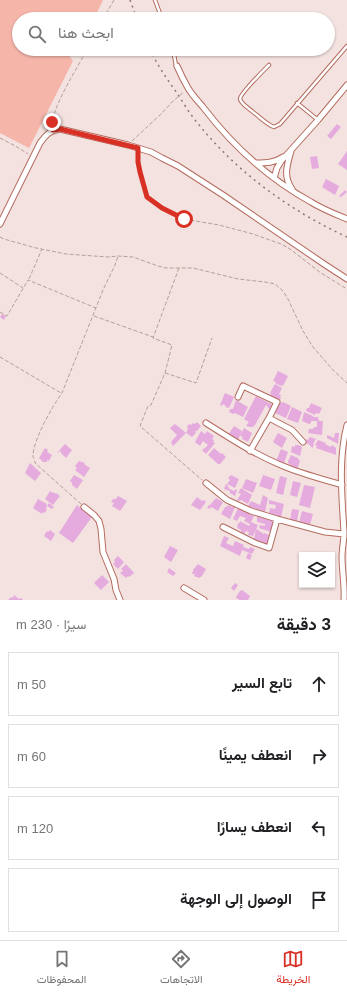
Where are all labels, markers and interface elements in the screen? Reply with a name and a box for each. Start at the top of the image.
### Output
search box [12,12,335,56]
icon: search [26,23,48,45]
text: ابحث هنا [58,24,114,41]
route end [43,113,61,131]
route start [175,210,193,228]
map controls [299,552,335,588]
button: layers [299,552,335,588]
text: 3 دقيقة [277,615,331,634]
text: سيرًا · 230 m [16,617,86,632]
icon: ahead [308,673,330,695]
text: تابع السير [232,674,292,691]
text: 50 m [17,677,46,692]
icon: right [308,745,330,767]
text: انعطف يمينًا [219,746,292,763]
text: 60 m [17,749,46,764]
icon: left [308,817,330,839]
text: انعطف يسارًا [217,818,292,835]
text: 120 m [17,821,53,836]
icon: arrive [308,889,330,911]
text: الوصول إلى الوجهة [180,890,292,907]
tab: المحفوظات [37,948,86,989]
tab: الاتجاهات [160,948,203,989]
tab: الخريطة [276,948,310,989]

